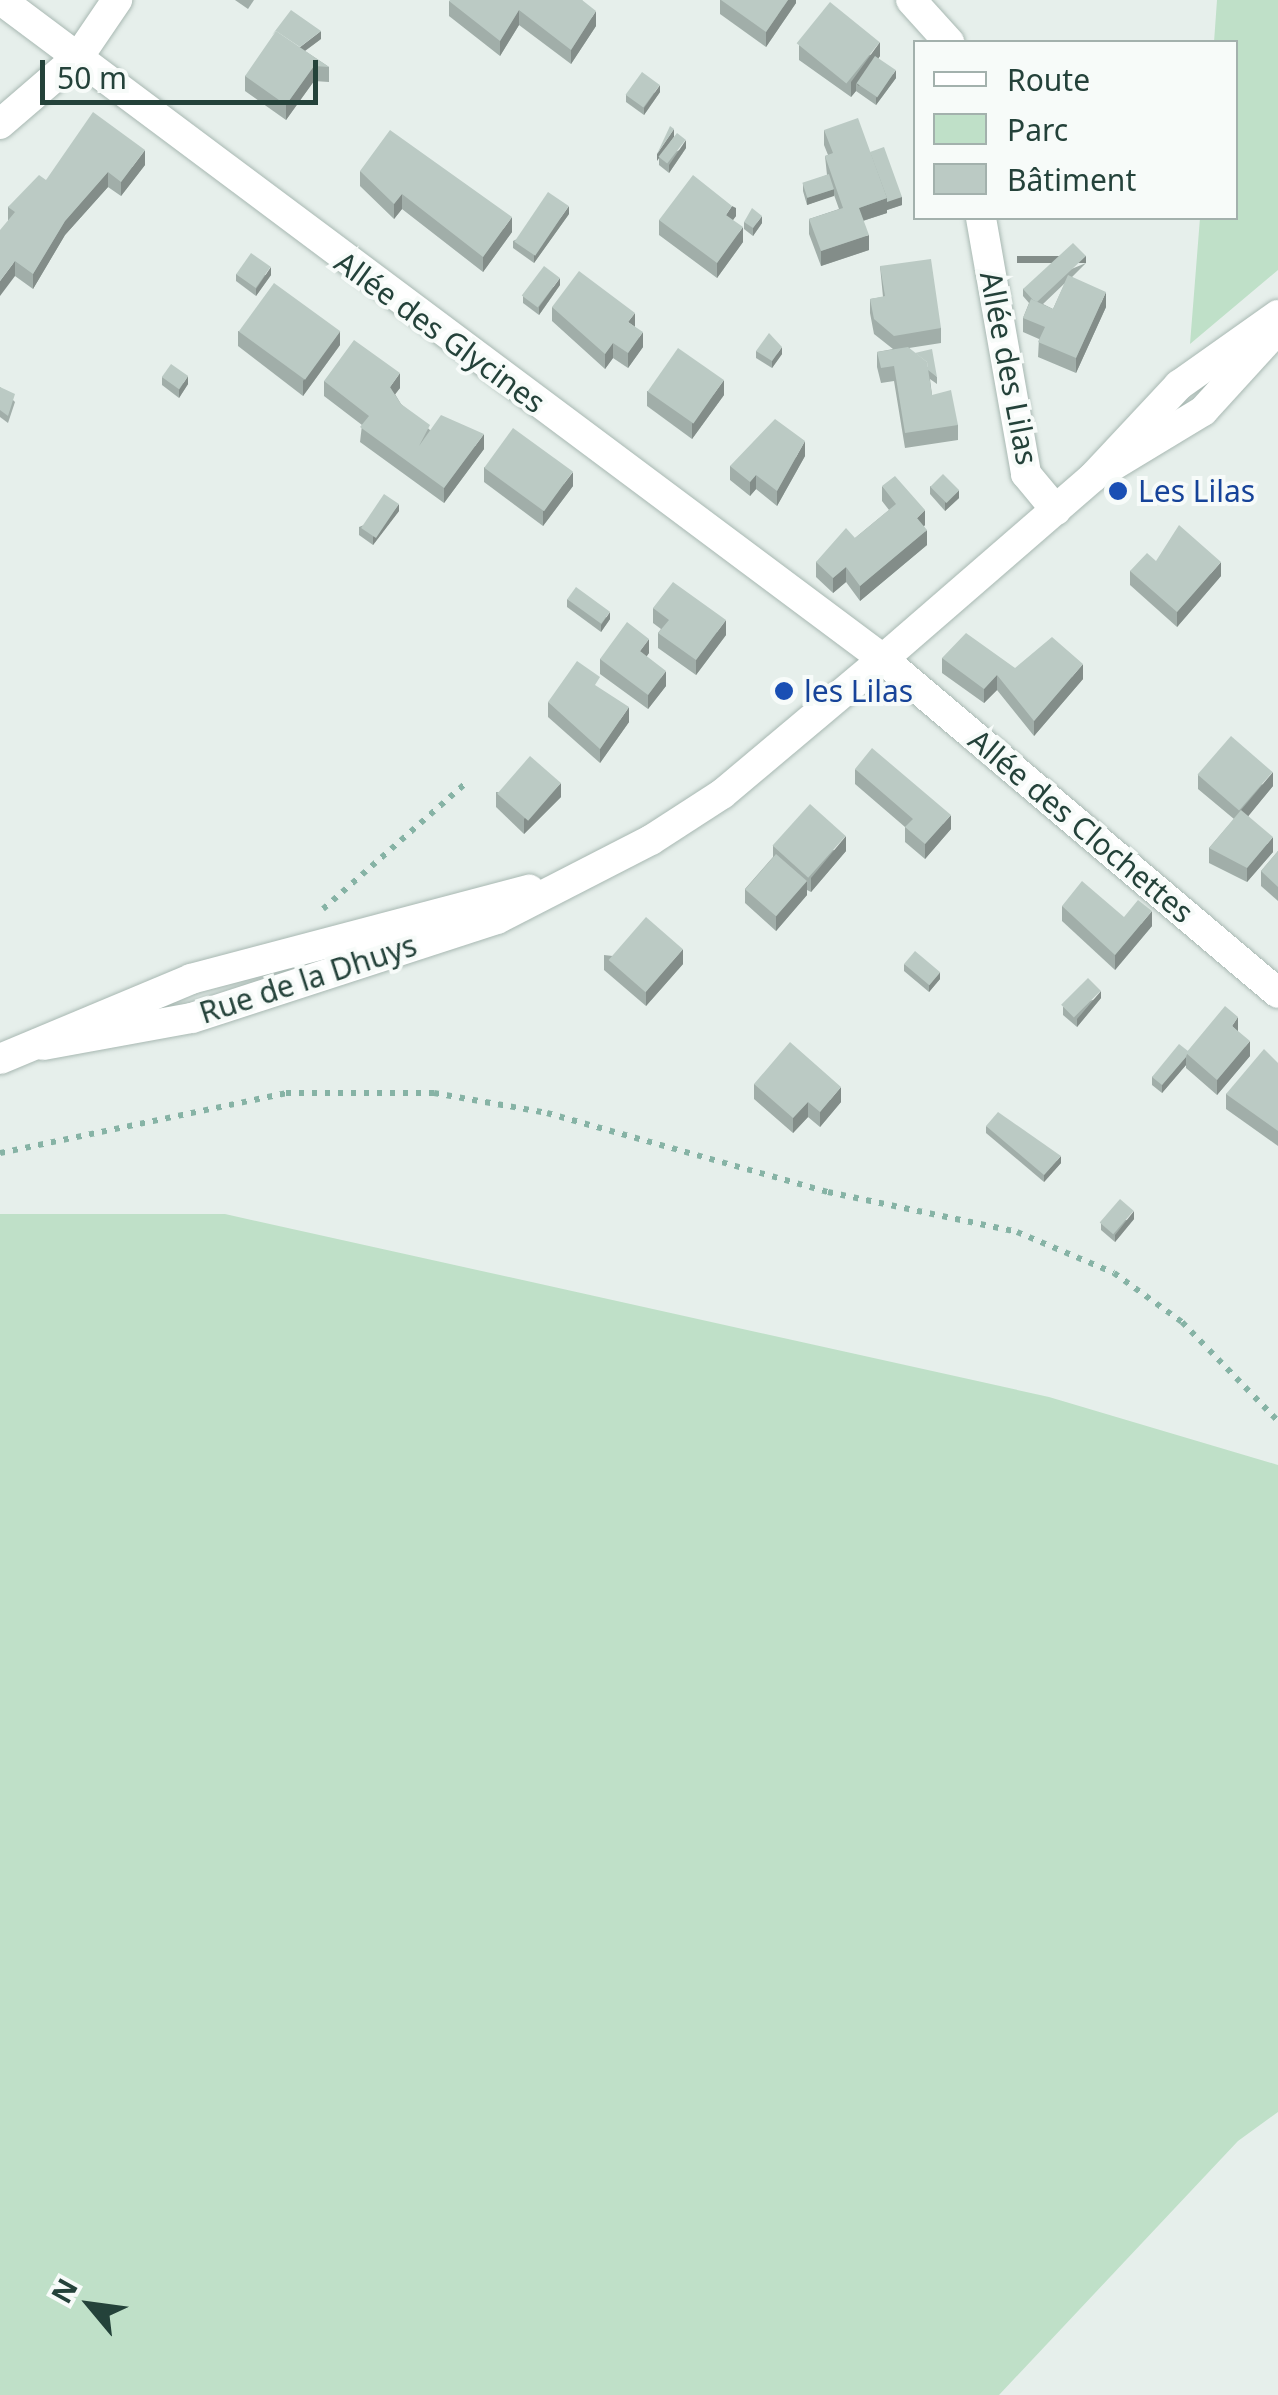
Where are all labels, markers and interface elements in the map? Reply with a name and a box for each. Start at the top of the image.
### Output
scale bar [45,40,322,102]
legend [913,40,1238,220]
text: 50 m [57,57,127,98]
text: Route [1007,59,1090,100]
text: Parc [1007,109,1068,150]
text: Bâtiment [1007,159,1136,200]
street label: Allée des Glycines [328,244,552,420]
street label: Allée des Lilas [973,268,1045,468]
place label: Les Lilas [1138,473,1255,509]
marker: Les Lilas [1107,480,1129,502]
place label: les Lilas [804,673,913,709]
marker: les Lilas [773,680,795,702]
street label: Allée des Clochettes [962,722,1200,930]
street label: Rue de la Dhuys [195,927,421,1031]
north arrow [40,2255,140,2355]
text: N [42,2271,86,2310]

